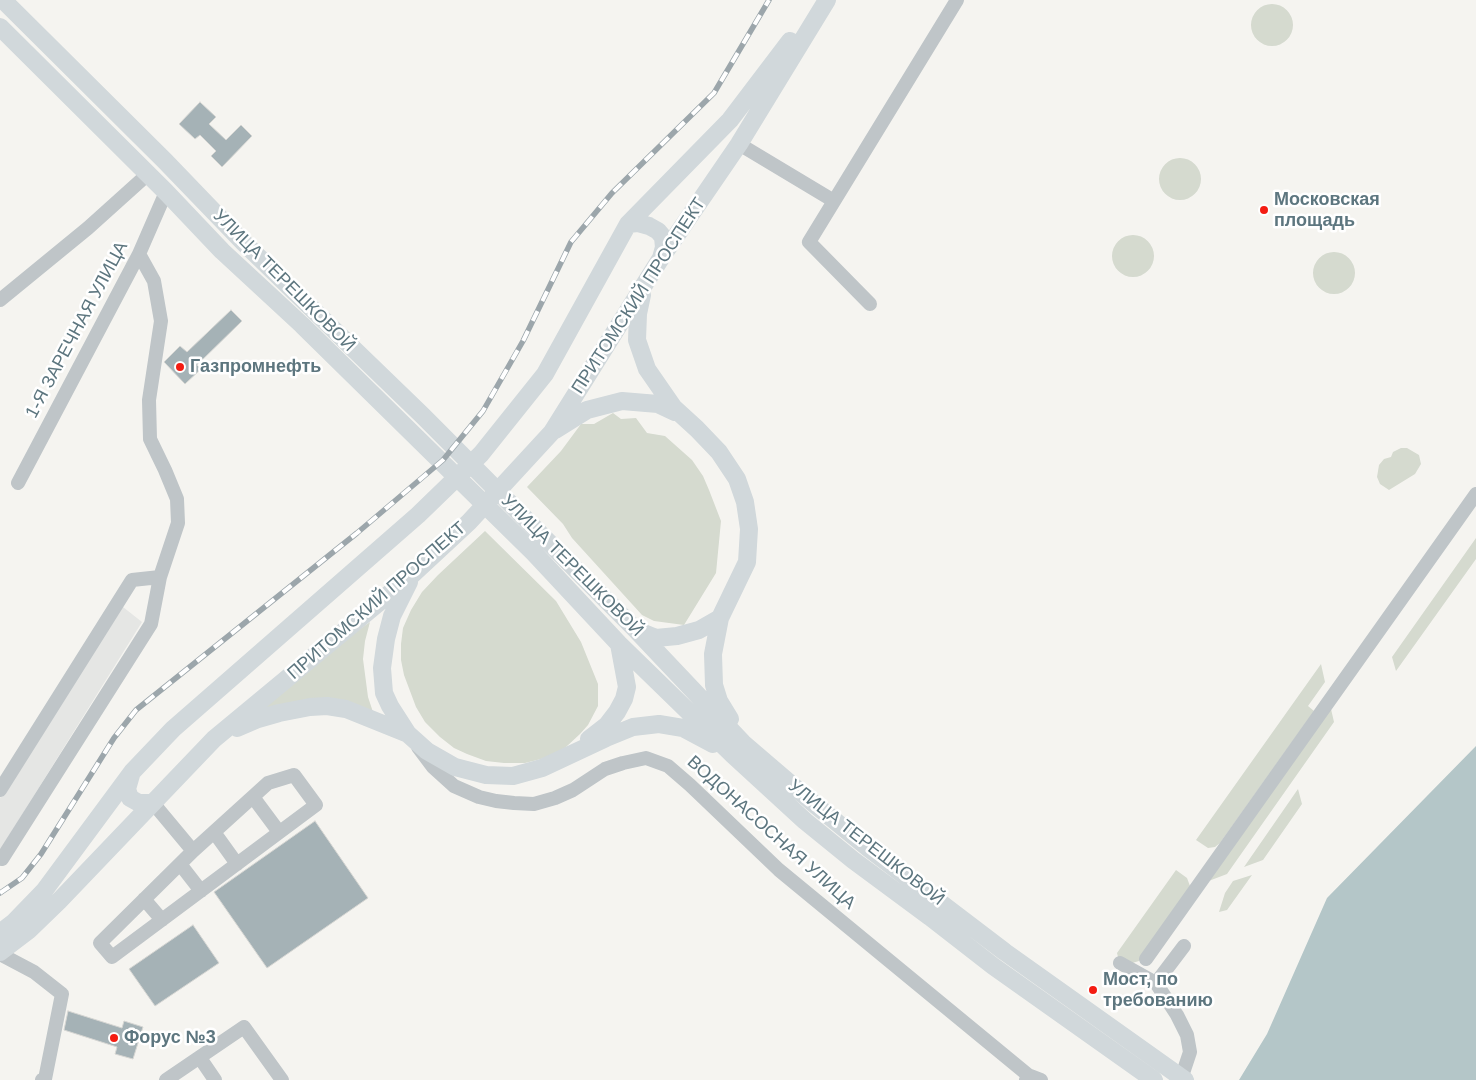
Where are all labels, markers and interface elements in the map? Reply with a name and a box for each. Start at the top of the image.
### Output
place label: Московская площадь [1274,189,1380,232]
street label: ПРИТОМСКИЙ ПРОСПЕКТ [567,194,711,398]
marker: Московская площадь [1258,204,1270,216]
street label: УЛИЦА ТЕРЕШКОВОЙ [208,205,360,357]
street label: 1-Я ЗАРЕЧНАЯ УЛИЦА [21,238,133,422]
place label: Газпромнефть [190,356,321,378]
marker: Газпромнефть [174,361,186,373]
street label: УЛИЦА ТЕРЕШКОВОЙ [496,490,648,642]
street label: ПРИТОМСКИЙ ПРОСПЕКТ [283,518,471,684]
street label: ВОДОНАСОСНАЯ УЛИЦА [682,752,860,914]
street label: УЛИЦА ТЕРЕШКОВОЙ [784,775,948,911]
place label: Мост, по требованию [1103,969,1213,1012]
marker: Мост, по требованию [1087,984,1099,996]
place label: Форус №3 [124,1027,216,1049]
marker: Форус №3 [108,1032,120,1044]

